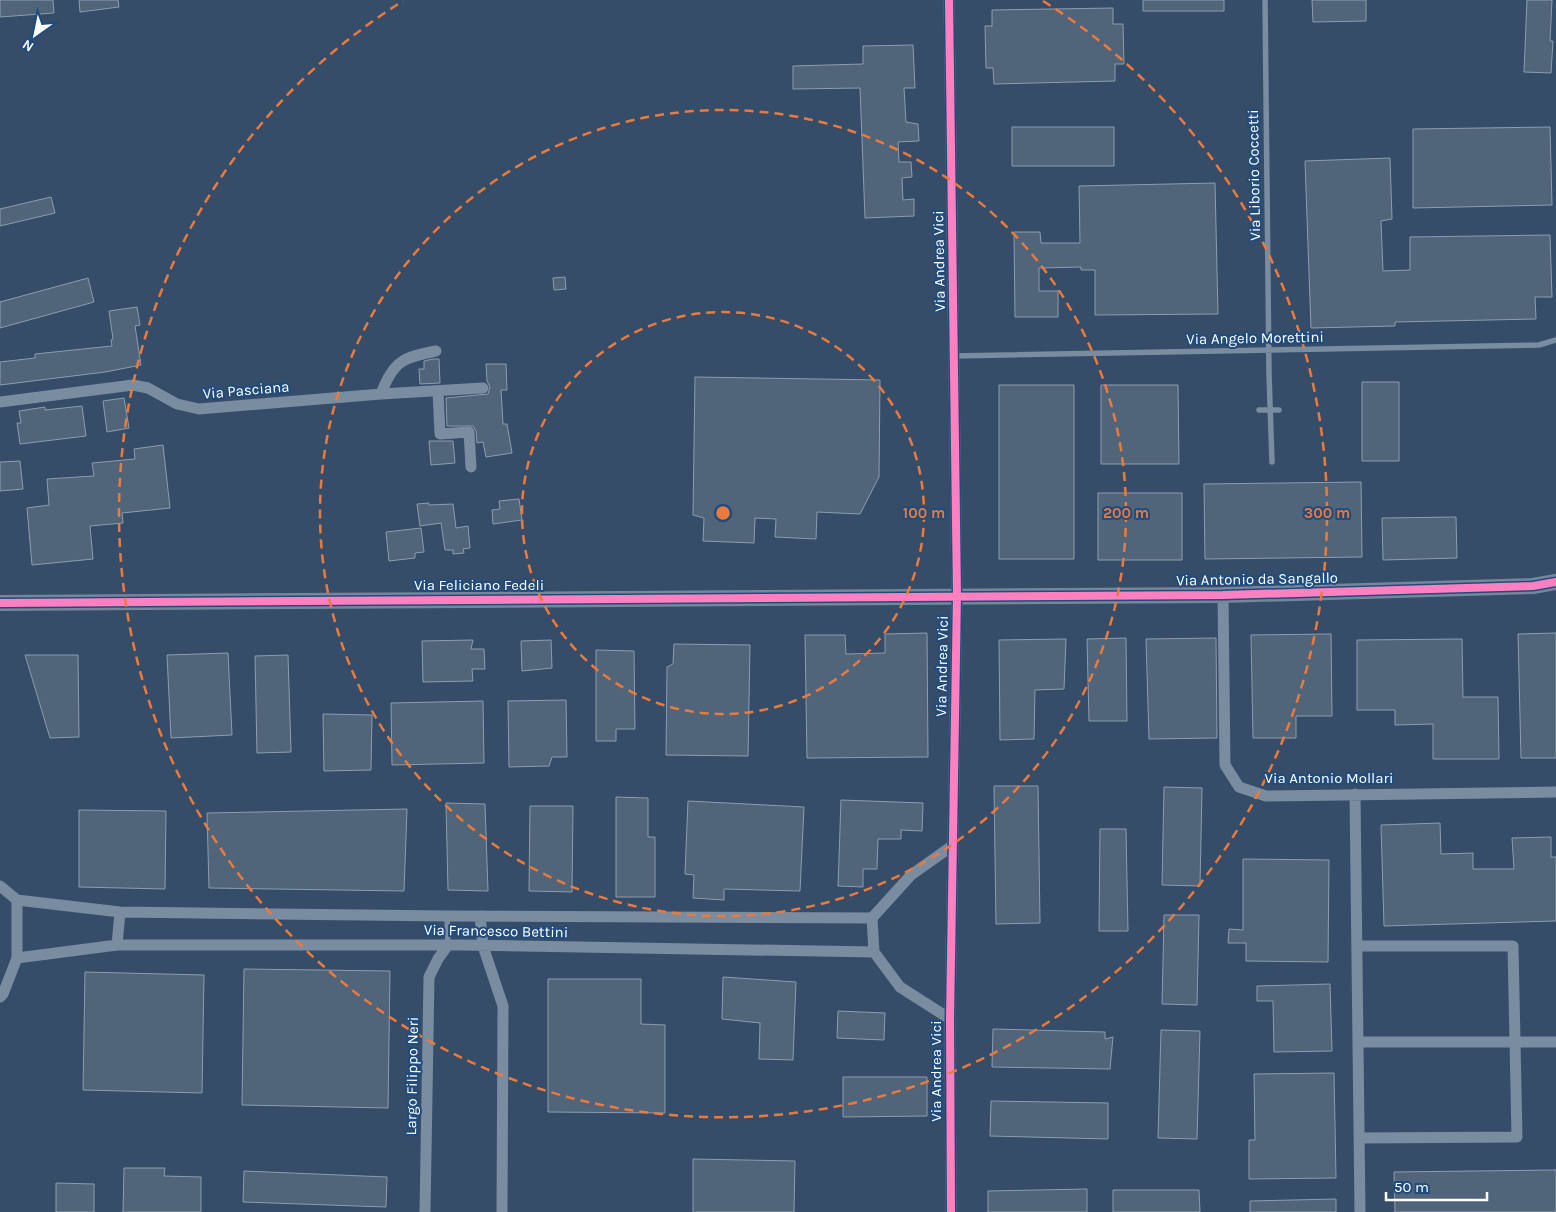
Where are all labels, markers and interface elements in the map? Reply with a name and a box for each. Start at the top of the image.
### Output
north arrow [10,10,60,60]
text: N [19,36,37,55]
street label: Via Liborio Coccetti [1244,109,1264,241]
street label: Via Andrea Vici [929,210,949,312]
street label: Via Angelo Morettini [1186,328,1324,348]
street label: Via Pasciana [202,377,290,403]
centre of rings [714,504,732,522]
text: 100 m [903,504,945,522]
text: 200 m [1103,504,1149,522]
text: 300 m [1304,504,1350,522]
street label: Via Antonio da Sangallo [1176,569,1338,589]
street label: Via Feliciano Fedeli [414,576,544,594]
street label: Via Andrea Vici [932,615,952,717]
street label: Via Antonio Mollari [1265,769,1393,787]
street label: Via Francesco Bettini [424,921,568,941]
street label: Largo Filippo Neri [402,1016,422,1136]
street label: Via Andrea Vici [927,1020,945,1122]
scale bar [1386,1170,1487,1202]
text: 50 m [1394,1178,1429,1196]

